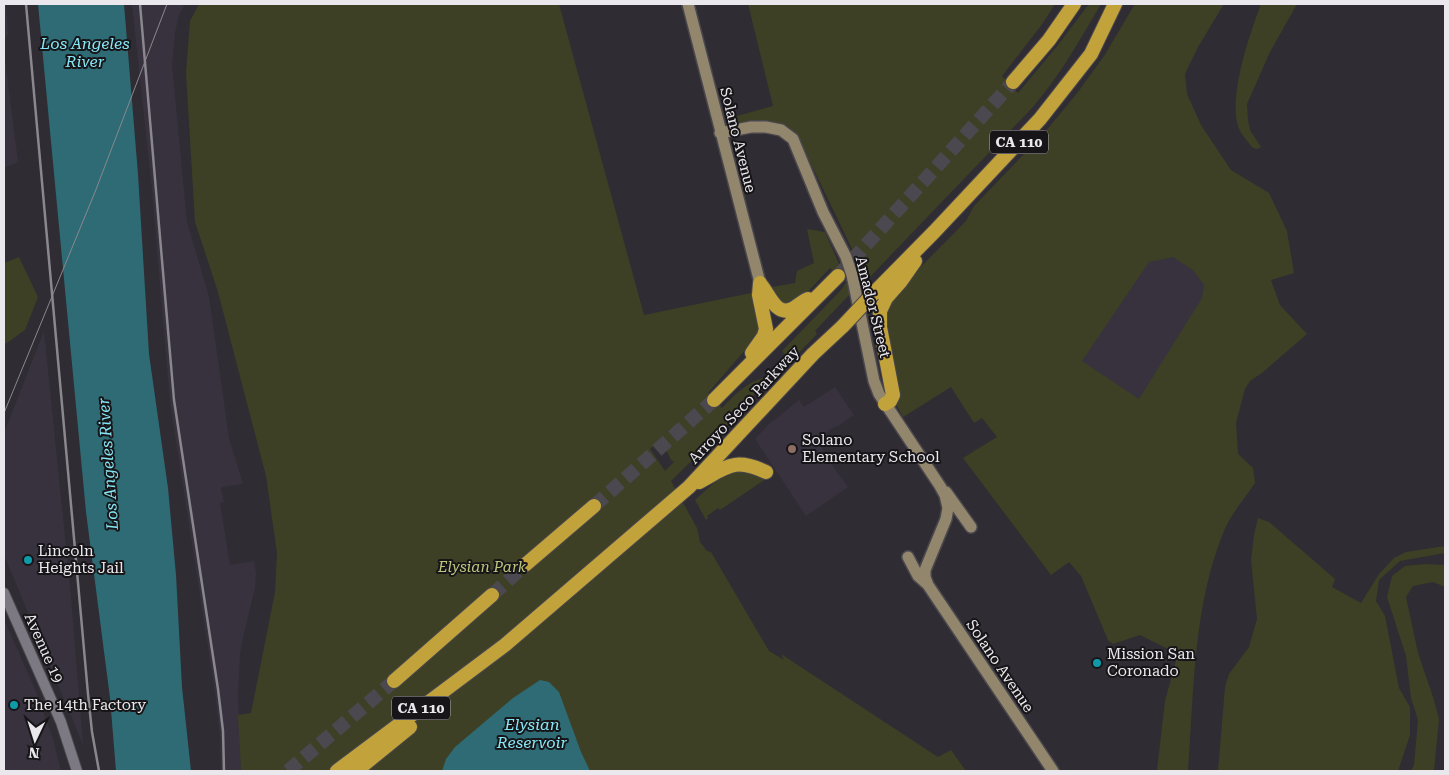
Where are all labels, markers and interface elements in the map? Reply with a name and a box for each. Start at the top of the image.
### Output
water label: Los Angeles River [39,34,130,71]
street label: Solano Avenue [716,85,760,195]
road number: CA 110 [990,130,1048,154]
street label: Amador Street [852,254,894,360]
street label: Arroyo Seco Parkway [685,342,803,467]
water label: Los Angeles River [94,397,122,532]
place label: Solano Elementary School [802,431,940,466]
marker: Solano Elementary School [786,443,798,455]
place label: Lincoln Heights Jail [38,542,124,577]
marker: Lincoln Heights Jail [22,554,34,566]
park label: Elysian Park [437,558,527,576]
street label: Avenue 19 [21,610,67,686]
street label: Solano Avenue [962,616,1038,716]
place label: Mission San Coronado [1107,645,1195,680]
marker: Mission San Coronado [1091,657,1103,669]
place label: The 14th Factory [24,696,146,714]
road number: CA 110 [392,696,450,720]
marker: The 14th Factory [8,699,20,711]
north arrow [10,715,60,765]
water label: Elysian Reservoir [496,715,568,752]
text: N [28,745,40,761]

